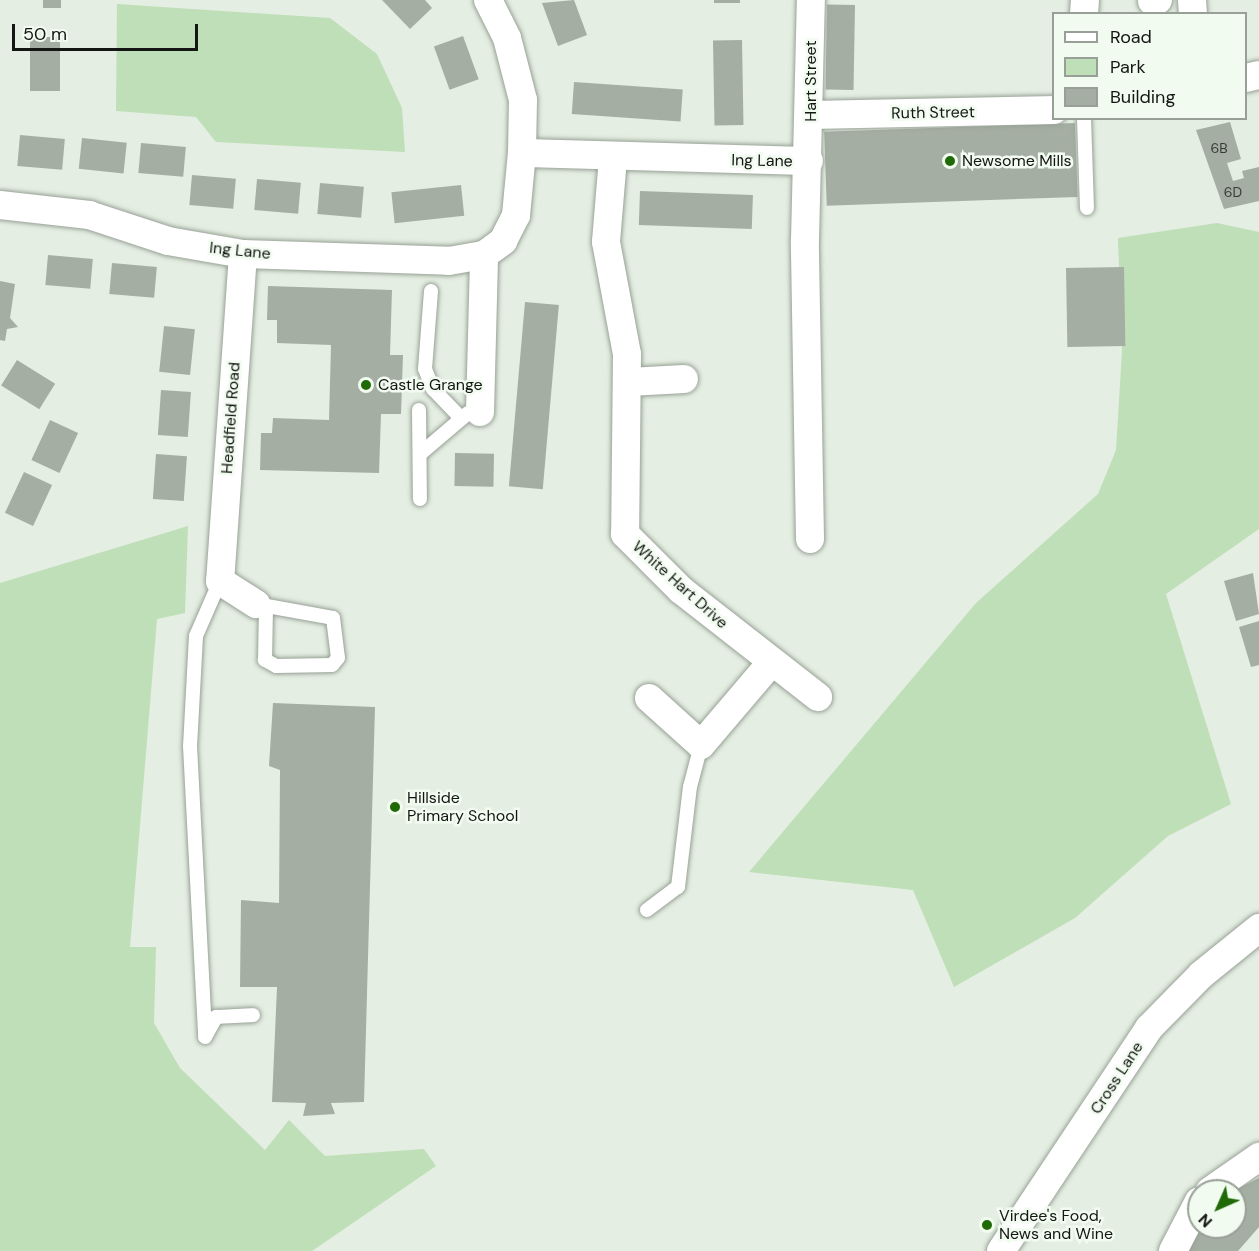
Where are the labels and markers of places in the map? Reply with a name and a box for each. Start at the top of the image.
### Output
place label: Newsome Mills [962,151,1072,171]
marker: Newsome Mills [943,154,957,168]
place label: Castle Grange [378,375,483,395]
marker: Castle Grange [359,378,373,392]
place label: Hillside Primary School [407,788,518,826]
marker: Hillside Primary School [388,800,402,814]
place label: Virdee's Food, News and Wine [999,1206,1113,1244]
marker: Virdee's Food, News and Wine [980,1218,994,1232]

